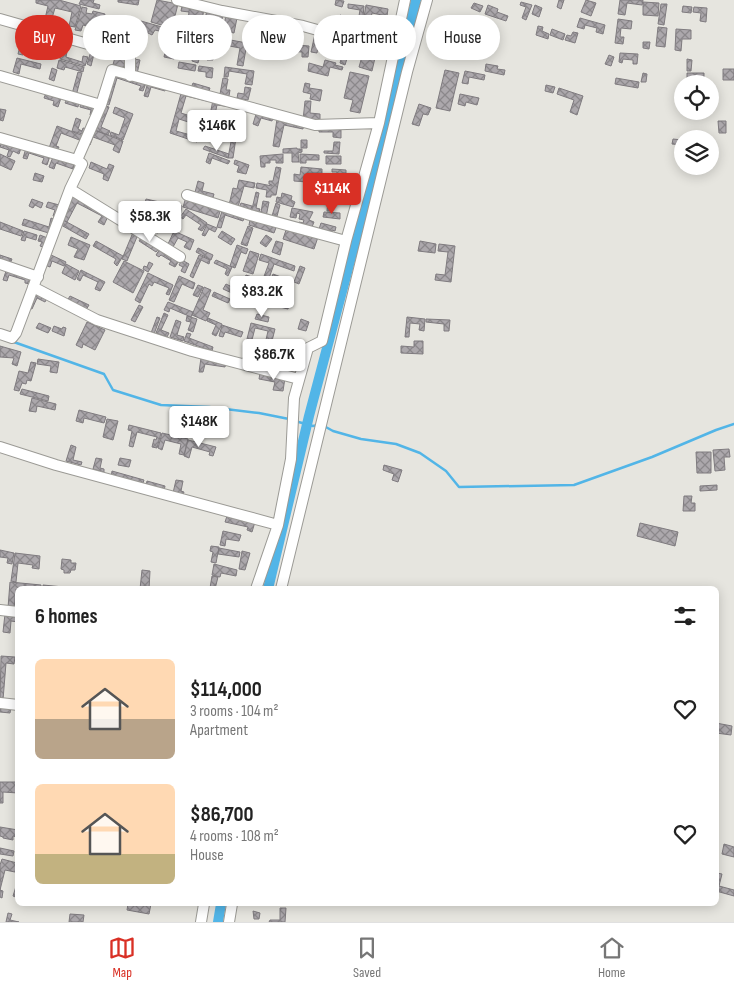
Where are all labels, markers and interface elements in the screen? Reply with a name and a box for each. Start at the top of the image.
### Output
chip: Buy [15,15,73,60]
chip: Rent [83,15,148,60]
chip: Filters [158,15,232,60]
chip: New [242,15,304,60]
chip: Apartment [314,15,416,60]
chip: House [426,15,500,60]
map controls [674,75,719,175]
button: locate [674,75,719,120]
pin: $146K [182,110,252,152]
text: $146K [198,116,236,135]
button: layers [674,130,719,175]
pin: $114K [297,172,367,215]
text: $114K [314,179,350,198]
pin: $58.3K [109,200,191,243]
text: $58.3K [129,207,171,226]
pin: $83.2K [221,276,303,318]
text: $83.2K [241,282,283,301]
pin: $86.7K [233,338,315,381]
text: $86.7K [253,345,295,364]
pin: $148K [164,406,234,448]
text: $148K [180,412,218,431]
icon: filters [671,602,699,630]
text: 6 homes [35,604,98,629]
text: $114,000 [190,677,262,702]
icon: home [75,679,135,739]
icon: heart [671,695,699,723]
text: 3 rooms · 104 m² [190,702,278,721]
text: Apartment [190,721,248,740]
text: $86,700 [190,802,254,827]
icon: home [75,804,135,864]
icon: heart [671,820,699,848]
text: 4 rooms · 108 m² [190,827,279,846]
text: House [190,846,224,865]
tab: Map [108,934,136,981]
tab: Saved [353,934,381,981]
tab: Home [598,934,626,981]

